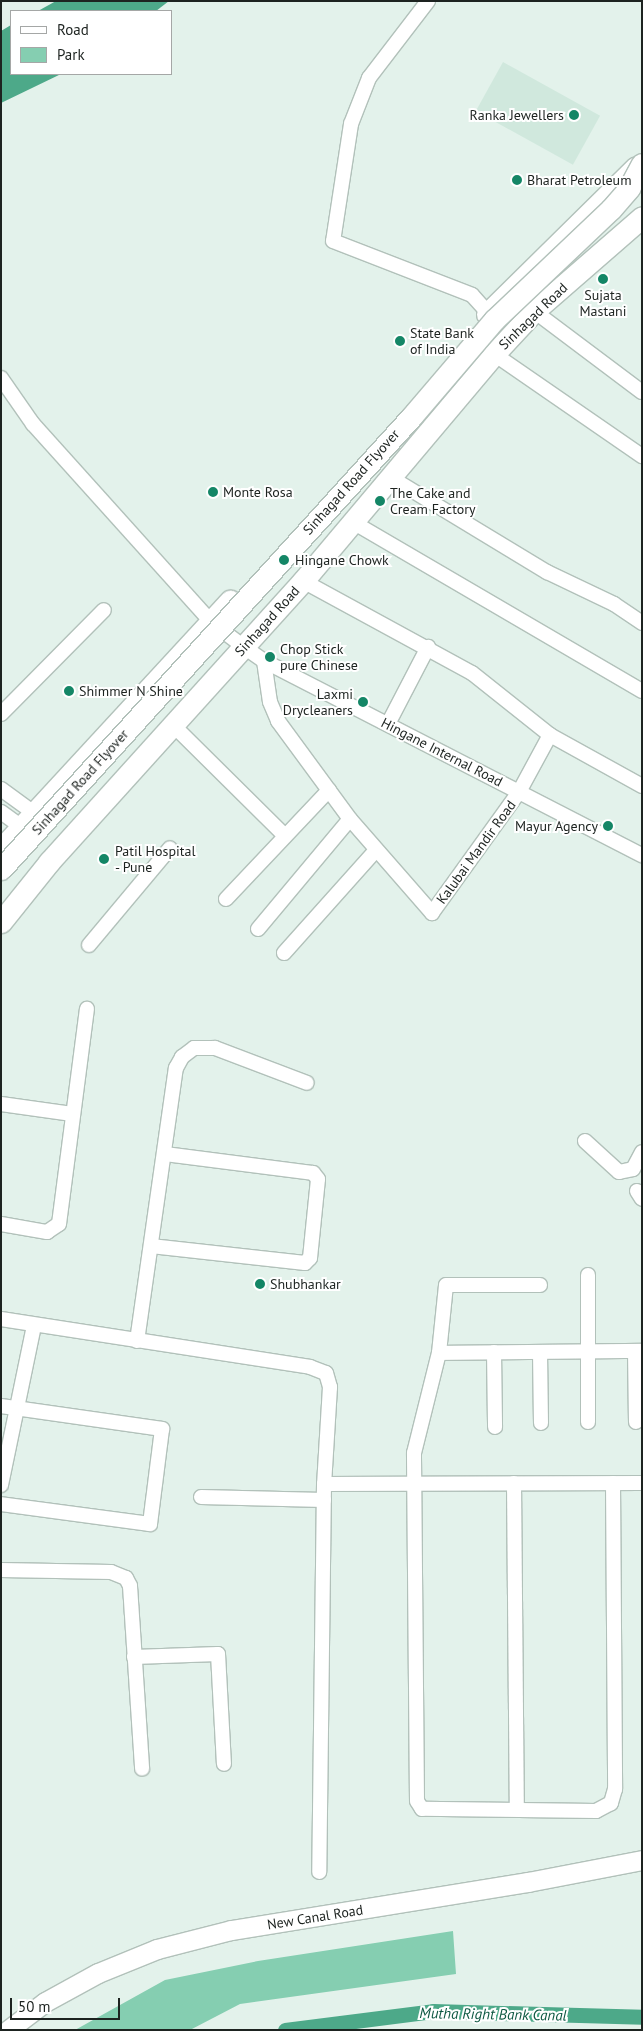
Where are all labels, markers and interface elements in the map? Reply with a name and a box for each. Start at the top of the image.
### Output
legend [10,10,172,75]
text: Road [57,20,89,39]
text: Park [57,45,85,64]
place label: Ranka Jewellers [470,107,564,123]
marker: Ranka Jewellers [568,109,580,121]
place label: Bharat Petroleum [527,172,632,188]
marker: Bharat Petroleum [511,174,523,186]
marker: Sujata Mastani [597,273,609,285]
street label: Sinhagad Road [495,279,571,353]
place label: Sujata Mastani [579,287,627,320]
place label: State Bank of India [410,325,474,358]
marker: State Bank of India [394,335,406,347]
street label: Sinhagad Road Flyover [299,426,403,538]
place label: Monte Rosa [223,484,293,500]
place label: The Cake and Cream Factory [390,485,476,518]
marker: Monte Rosa [207,486,219,498]
marker: The Cake and Cream Factory [374,495,386,507]
place label: Hingane Chowk [295,552,389,568]
marker: Hingane Chowk [277,553,291,567]
street label: Sinhagad Road [231,582,303,660]
place label: Chop Stick pure Chinese [280,641,358,674]
marker: Chop Stick pure Chinese [264,651,276,663]
place label: Shimmer N Shine [79,683,183,699]
marker: Shimmer N Shine [63,685,75,697]
place label: Laxmi Drycleaners [283,686,353,719]
marker: Laxmi Drycleaners [357,696,369,708]
street label: Hingane Internal Road [378,714,506,790]
street label: Sinhagad Road Flyover [28,726,132,838]
street label: Kalubai Mandir Road [433,797,519,907]
place label: Mayur Agency [514,818,598,834]
marker: Mayur Agency [602,820,614,832]
place label: Patil Hospital - Pune [115,843,196,876]
marker: Patil Hospital - Pune [97,852,111,866]
place label: Shubhankar [270,1276,341,1292]
marker: Shubhankar [254,1278,266,1290]
street label: New Canal Road [266,1901,364,1933]
scale bar [12,1988,122,2020]
text: 50 m [18,1997,51,2016]
water label: Mutha Right Bank Canal [419,2004,567,2024]

